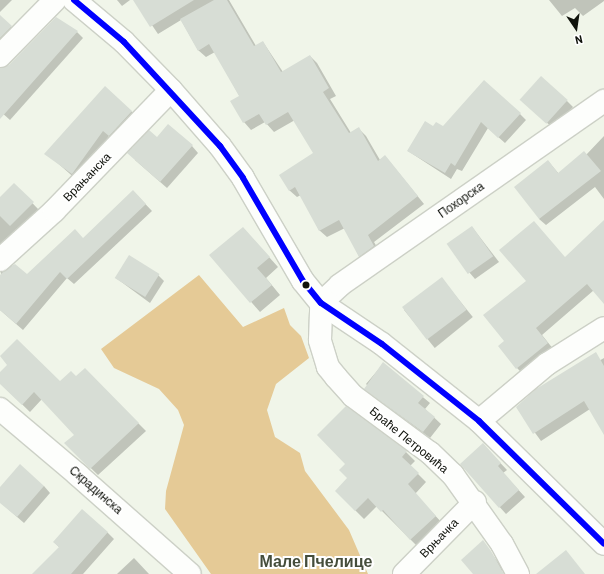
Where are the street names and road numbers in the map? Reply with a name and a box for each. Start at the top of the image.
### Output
street label: Врањанска [60,149,114,205]
street label: Похорска [435,179,487,221]
street label: Браће Петровића [367,404,451,476]
street label: Скрадинска [66,463,126,517]
street label: Врњачка [417,515,461,561]

